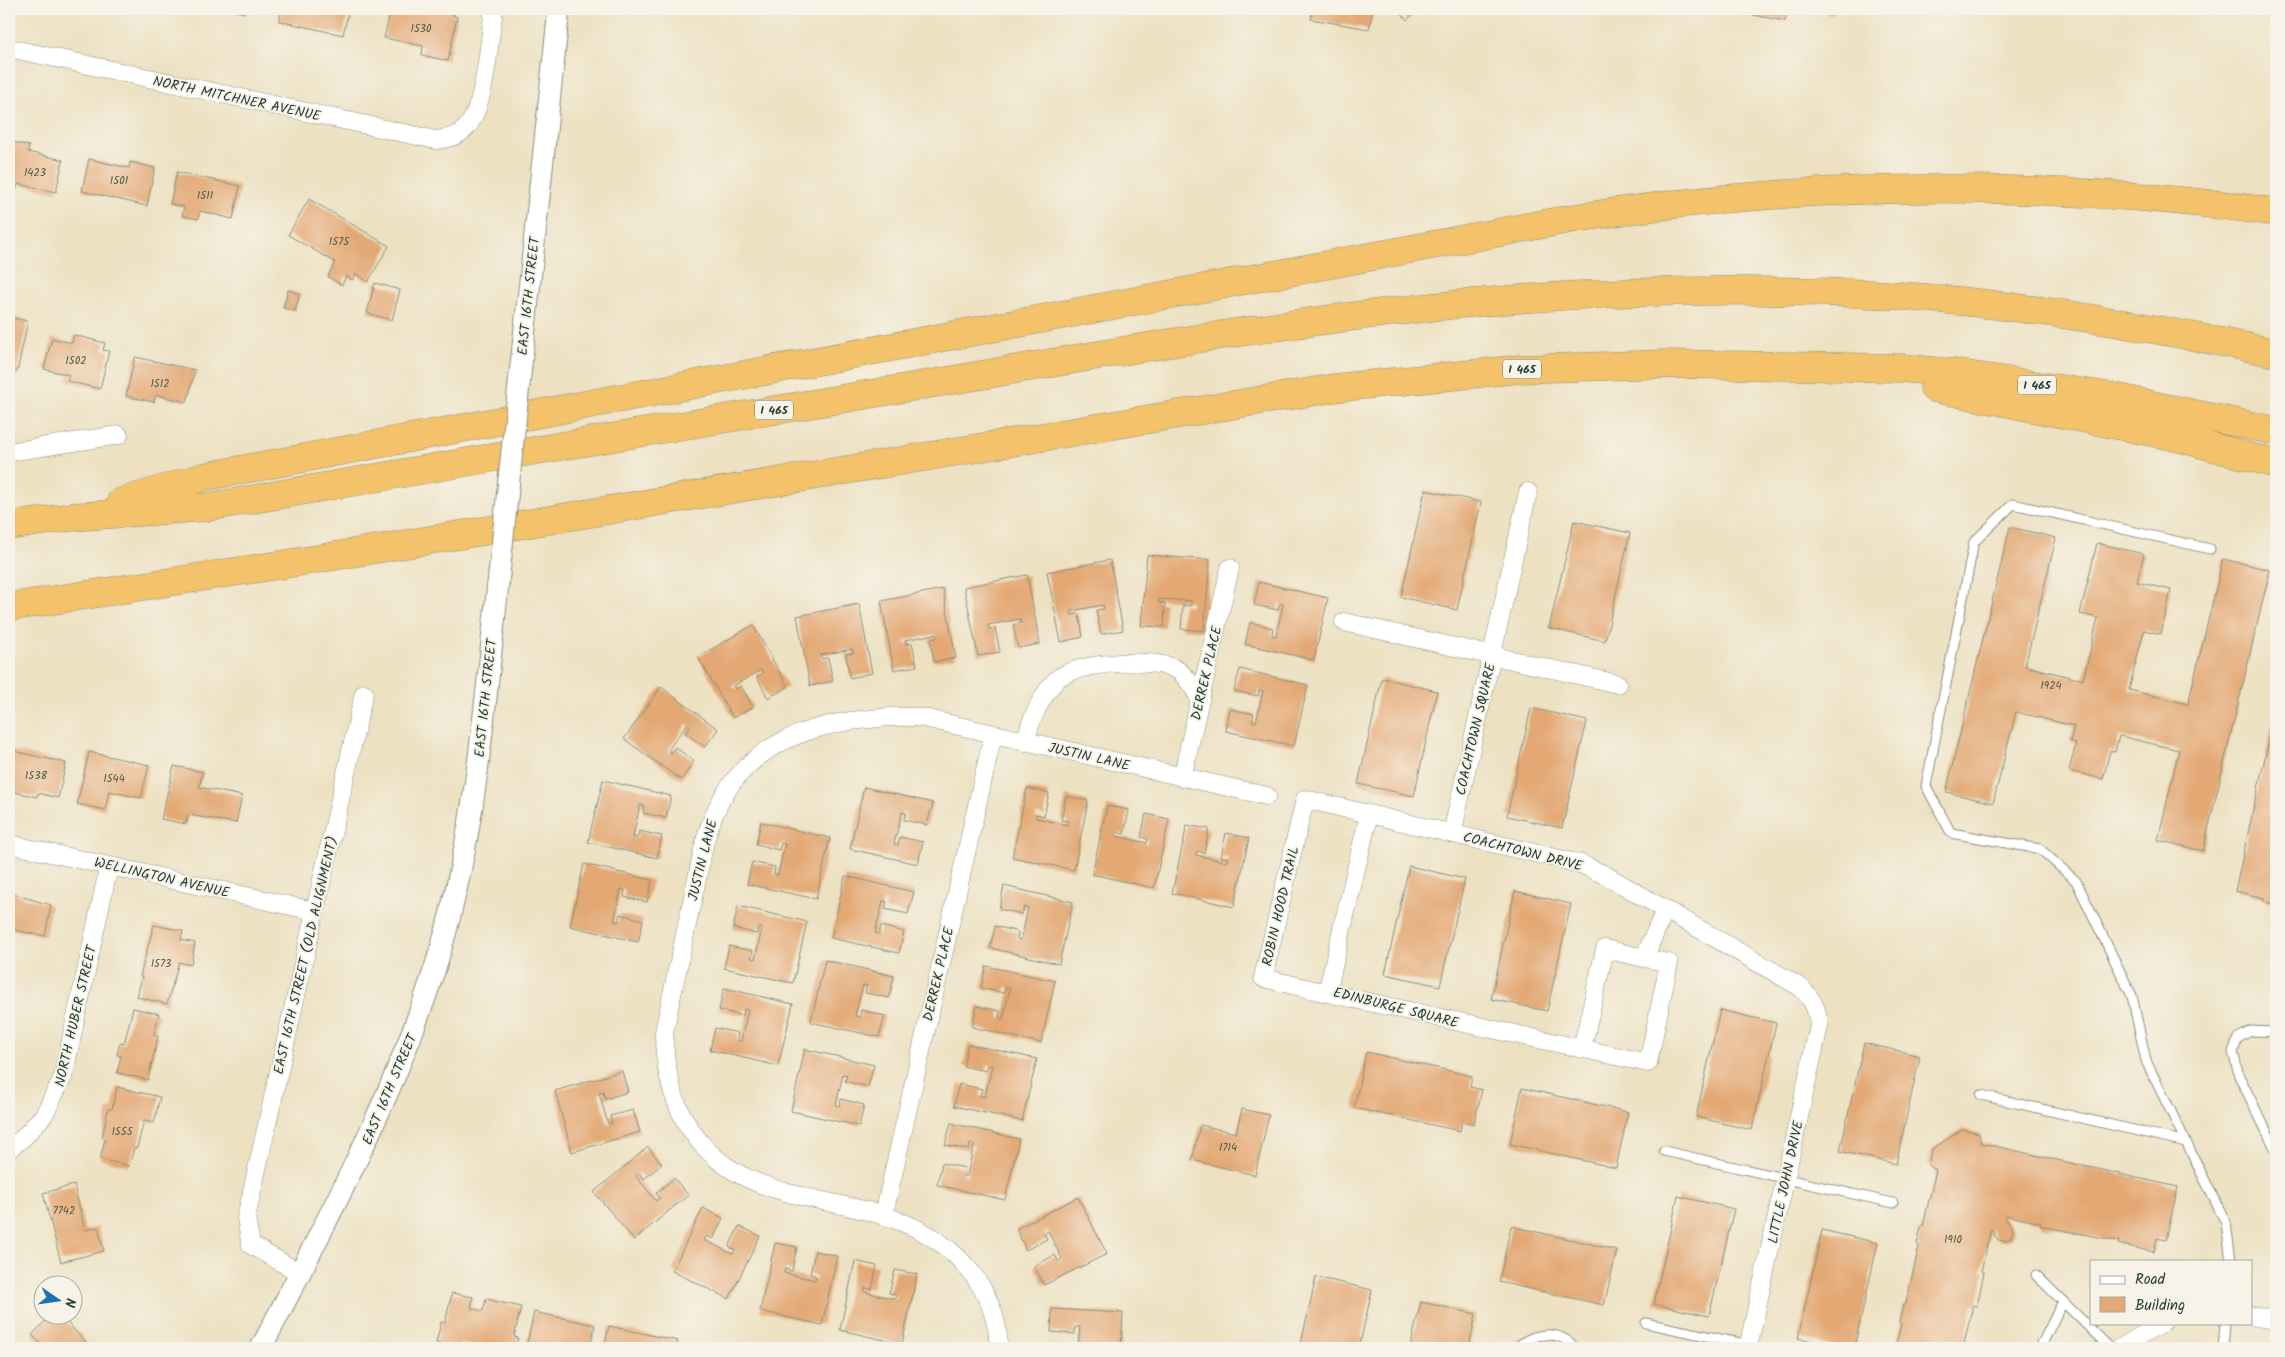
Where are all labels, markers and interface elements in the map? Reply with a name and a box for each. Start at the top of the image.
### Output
house number: 1530 [410,20,432,38]
street label: NORTH MITCHNER AVENUE [151,70,324,128]
house number: 1423 [24,164,46,182]
house number: 1501 [110,172,128,190]
house number: 1511 [197,187,213,205]
house number: 1575 [329,233,350,251]
street label: EAST 16TH STREET [512,234,546,356]
house number: 1502 [65,352,87,370]
road number: I 465 [1503,359,1541,378]
house number: 1512 [150,375,170,393]
road number: I 465 [2018,376,2056,394]
road number: I 465 [755,400,793,420]
street label: DERREK PLACE [1185,623,1229,722]
street label: EAST 16TH STREET [469,636,503,758]
street label: COACHTOWN SQUARE [1450,660,1502,797]
house number: 1924 [2040,677,2062,695]
street label: JUSTIN LANE [1046,737,1133,777]
house number: 1538 [25,767,48,785]
house number: 1544 [103,770,125,788]
street label: JUSTIN LANE [682,816,724,903]
street label: COACHTOWN DRIVE [1461,826,1586,878]
street label: EAST 16TH STREET (OLD ALIGNMENT) [268,834,344,1077]
street label: ROBIN HOOD TRAIL [1256,844,1305,968]
street label: WELLINGTON AVENUE [92,852,232,904]
street label: DERREK PLACE [917,924,961,1023]
street label: NORTH HUBER STREET [49,942,103,1089]
house number: 1573 [151,955,171,973]
street label: EDINBURGE SQUARE [1331,982,1462,1034]
street label: EAST 16TH STREET [357,1029,424,1148]
street label: LITTLE JOHN DRIVE [1762,1118,1810,1246]
house number: 1555 [111,1123,134,1141]
house number: 1714 [1219,1139,1237,1157]
house number: 7742 [53,1202,75,1220]
house number: 1910 [1944,1231,1962,1249]
legend [2090,1260,2252,1324]
text: Road [2135,1268,2166,1292]
north arrow [32,1274,82,1324]
text: Building [2135,1294,2185,1318]
text: N [58,1296,81,1310]

